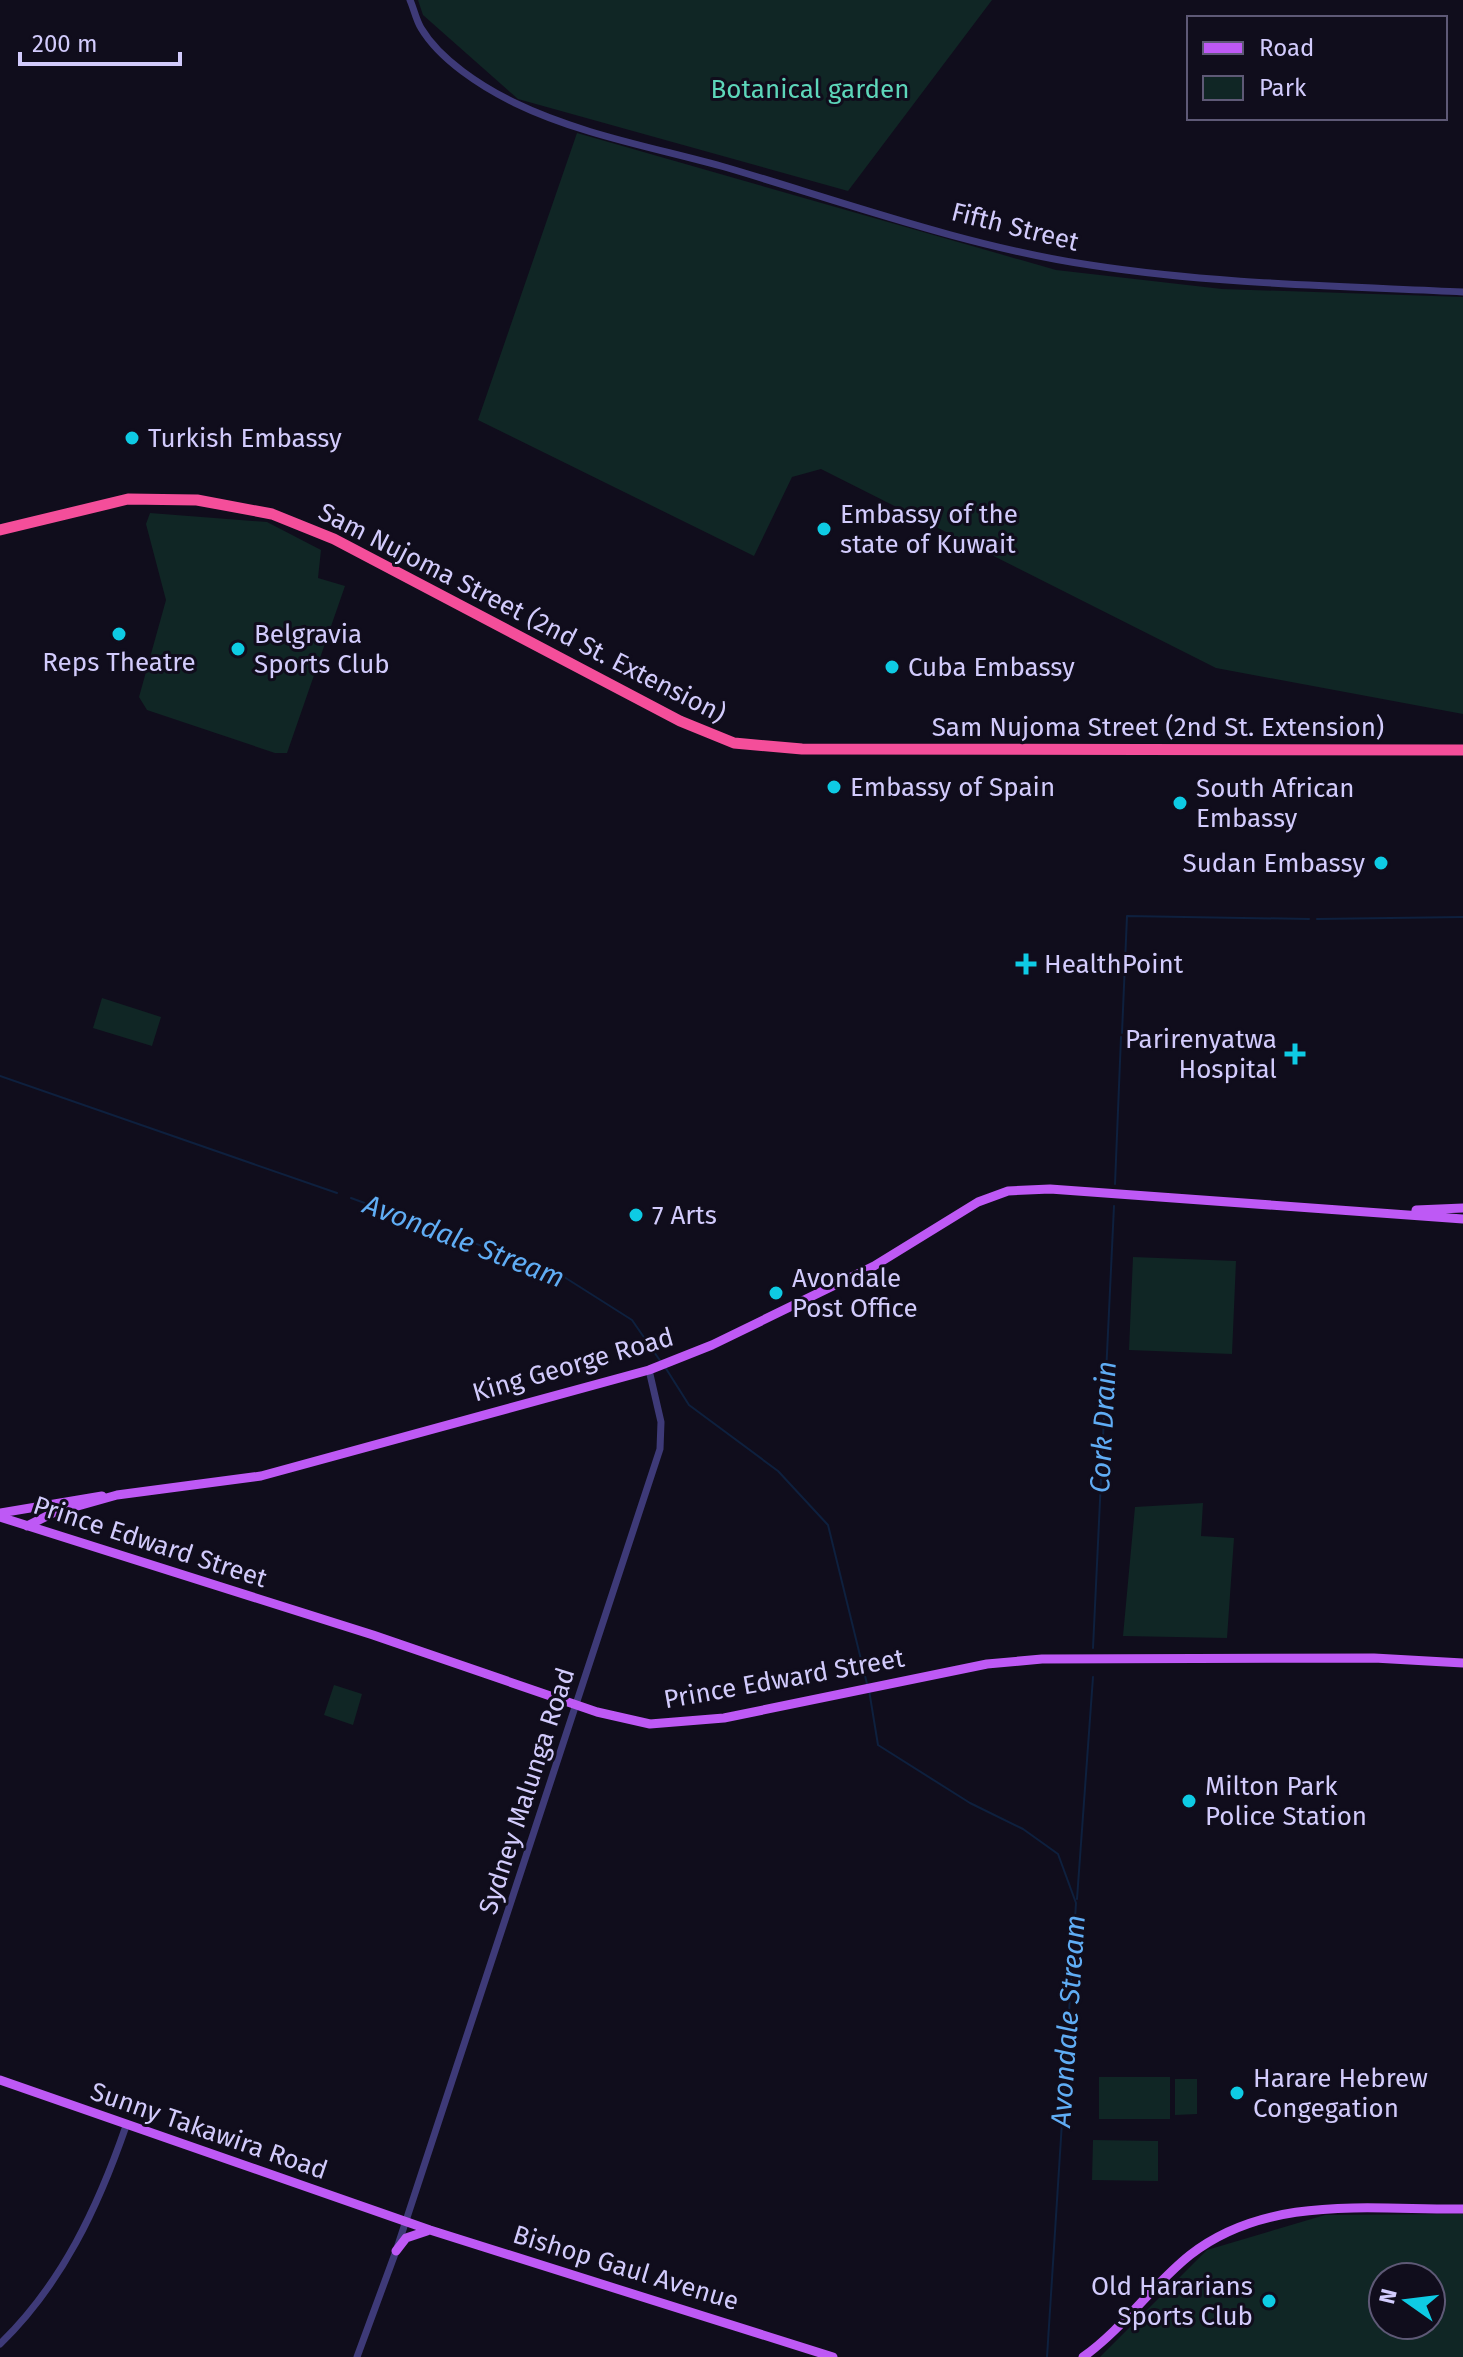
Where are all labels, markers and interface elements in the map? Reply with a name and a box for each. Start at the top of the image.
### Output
scale bar [20,16,180,66]
legend [1187,16,1447,120]
text: 200 m [32,30,98,58]
text: Road [1259,34,1314,62]
park label: Botanical garden [711,74,909,105]
text: Park [1259,74,1307,102]
street label: Fifth Street [948,196,1082,258]
place label: Turkish Embassy [148,423,342,454]
marker: Turkish Embassy [123,429,141,447]
street label: Sam Nujoma Street (2nd St. Extension) [313,496,731,730]
place label: Embassy of the state of Kuwait [840,499,1018,560]
marker: Embassy of the state of Kuwait [815,520,833,538]
place label: Belgravia Sports Club [254,619,390,680]
marker: Reps Theatre [110,625,128,643]
marker: Belgravia Sports Club [229,640,247,658]
place label: Reps Theatre [42,647,196,678]
place label: Cuba Embassy [908,652,1075,683]
marker: Cuba Embassy [883,658,901,676]
street label: Sam Nujoma Street (2nd St. Extension) [932,712,1384,743]
place label: Embassy of Spain [850,772,1055,803]
place label: South African Embassy [1196,773,1355,834]
marker: Embassy of Spain [825,778,843,796]
marker: South African Embassy [1171,794,1189,812]
place label: Sudan Embassy [1183,848,1365,879]
marker: Sudan Embassy [1372,854,1390,872]
place label: HealthPoint [1044,949,1184,980]
marker: HealthPoint [1015,953,1037,975]
place label: Parirenyatwa Hospital [1125,1024,1277,1085]
marker: Parirenyatwa Hospital [1284,1043,1306,1065]
water label: Avondale Stream [358,1187,569,1295]
place label: 7 Arts [652,1200,717,1231]
marker: 7 Arts [627,1206,645,1224]
place label: Avondale Post Office [792,1263,918,1324]
marker: Avondale Post Office [767,1284,785,1302]
street label: King George Road [469,1321,677,1409]
water label: Cork Drain [1083,1360,1123,1494]
street label: Prince Edward Street [29,1490,271,1595]
street label: Prince Edward Street [661,1642,907,1715]
street label: Sydney Malunga Road [473,1664,581,1918]
place label: Milton Park Police Station [1205,1771,1367,1832]
marker: Milton Park Police Station [1180,1792,1198,1810]
water label: Avondale Stream [1044,1914,1092,2129]
place label: Harare Hebrew Congegation [1253,2063,1428,2124]
street label: Sunny Takawira Road [86,2076,332,2186]
marker: Harare Hebrew Congegation [1228,2084,1246,2102]
street label: Bishop Gaul Avenue [509,2219,743,2317]
north arrow [1367,2261,1447,2341]
place label: Old Hararians Sports Club [1091,2271,1253,2332]
text: N [1373,2286,1403,2307]
marker: Old Hararians Sports Club [1260,2292,1278,2310]

